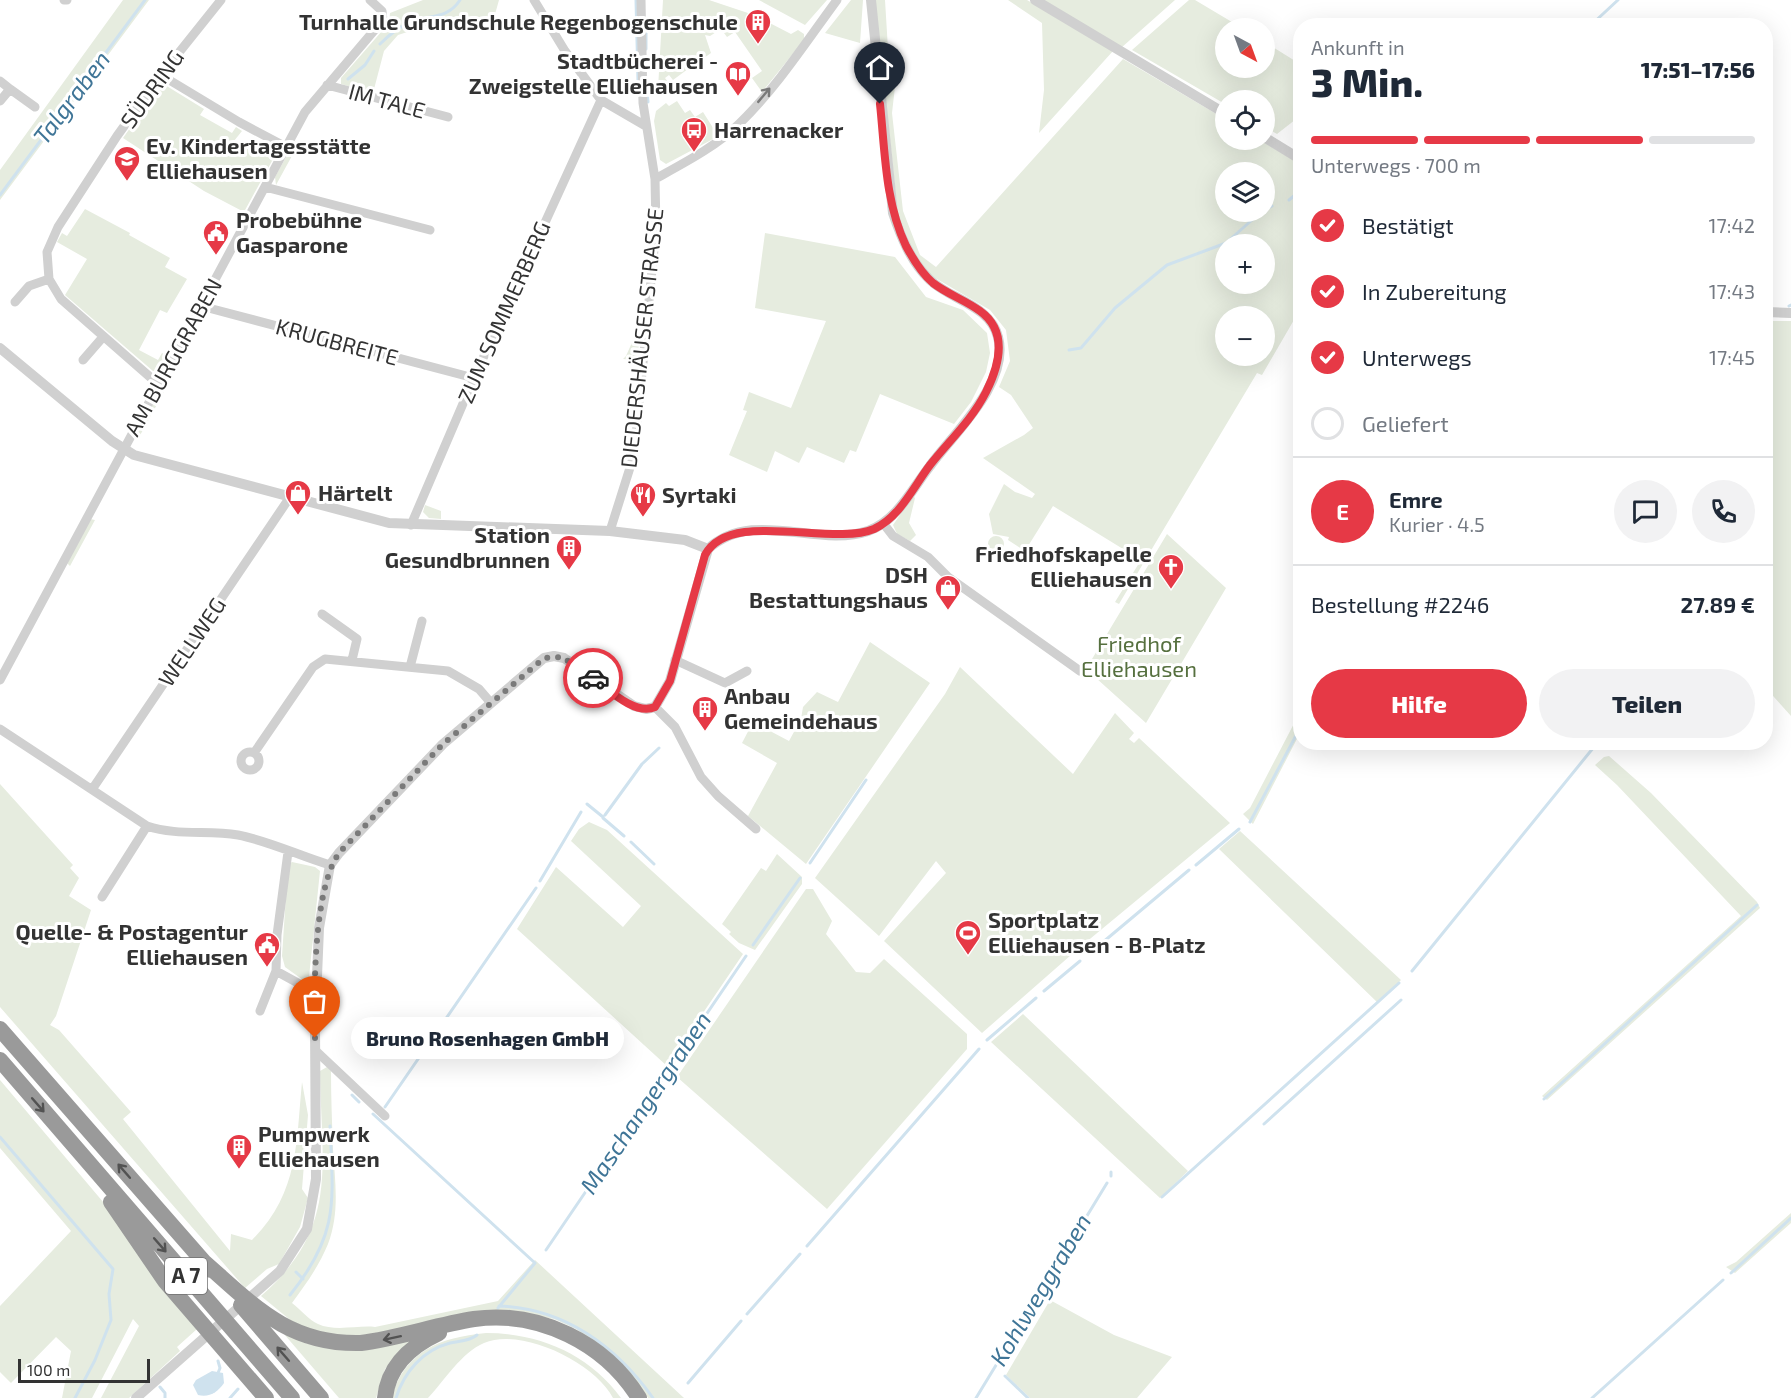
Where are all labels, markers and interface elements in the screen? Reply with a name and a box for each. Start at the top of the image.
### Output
building icon: Turnhalle Grundschule Regenbogenschule [743,7,773,45]
place label: Turnhalle Grundschule Regenbogenschule [299,8,738,34]
north arrow [1215,18,1275,78]
map controls [1215,18,1275,366]
text: Ankunft in [1311,35,1405,59]
pin [854,42,905,104]
street label: SÜDRING [114,44,188,133]
water label: Talgraben [26,45,115,150]
place label: Stadtbücherei - Zweigstelle Elliehausen [469,47,718,98]
icon: home [863,51,896,84]
text: 17:51–17:56 [1641,56,1755,82]
text: 3 Min. [1311,58,1423,105]
library icon: Stadtbücherei - Zweigstelle Elliehausen [723,59,753,97]
street label: IM TALE [346,77,428,123]
one-way arrow [757,88,771,103]
button: locate [1215,90,1275,150]
bus stop icon: Harrenacker [679,115,709,153]
place label: Harrenacker [714,116,844,142]
place label: Ev. Kindertagesstätte Elliehausen [146,132,371,183]
school or university icon: Ev. Kindertagesstätte Elliehausen [112,144,142,182]
text: Unterwegs · 700 m [1311,153,1481,177]
button: layers [1215,162,1275,222]
place label: Probebühne Gasparone [236,206,362,257]
street label: DIEDERSHÄUSER STRASSE [614,207,668,469]
icon: check [1311,209,1344,242]
text: Bestätigt [1362,212,1454,238]
text: 17:42 [1709,213,1755,237]
street label: ZUM SOMMERBERG [451,217,555,407]
public building icon: Probebühne Gasparone [201,218,231,256]
button: + [1215,234,1275,294]
street label: AM BURGGRABEN [118,273,226,440]
icon: check [1311,275,1344,308]
text: In Zubereitung [1362,278,1507,304]
text: 17:43 [1709,279,1755,303]
button: − [1215,306,1275,366]
street label: KRUGBREITE [273,312,401,370]
icon: check [1311,341,1344,374]
text: Unterwegs [1362,344,1472,370]
text: 17:45 [1709,345,1755,369]
text: Geliefert [1362,410,1449,436]
shop icon: Härtelt [283,478,313,516]
place label: Härtelt [318,479,393,505]
restaurant icon: Syrtaki [628,480,658,518]
button: chat [1614,480,1677,543]
button: phone [1692,480,1755,543]
place label: Syrtaki [662,481,737,508]
text: Emre [1389,486,1443,512]
text: E [1336,498,1349,524]
text: Kurier · 4.5 [1389,512,1485,536]
place label: Station Gesundbrunnen [385,521,550,572]
building icon: Station Gesundbrunnen [554,533,584,571]
place label: Friedhofskapelle Elliehausen [975,540,1152,591]
church icon: Friedhofskapelle Elliehausen [1156,552,1186,590]
place label: DSH Bestattungshaus [749,561,928,612]
shop icon: DSH Bestattungshaus [933,573,963,611]
text: Bestellung #2246 [1311,591,1489,617]
text: 27.89 € [1681,591,1755,617]
street label: WELLWEG [152,592,230,691]
park label: Friedhof Elliehausen [1081,630,1197,681]
courier [563,648,623,708]
icon: car [577,662,610,695]
button: Hilfe [1311,669,1527,738]
button: Teilen [1539,669,1755,738]
place label: Anbau Gemeindehaus [724,682,878,733]
building icon: Anbau Gemeindehaus [690,694,720,732]
place label: Sportplatz Elliehausen - B-Platz [988,906,1206,957]
place label: Quelle- & Postagentur Elliehausen [16,918,249,969]
sports icon: Sportplatz Elliehausen - B-Platz [953,918,983,956]
public building icon: Quelle- & Postagentur Elliehausen [252,930,282,968]
pin [289,976,340,1038]
icon: bag [298,985,331,1018]
water label: Maschangergraben [573,1006,716,1199]
callout: Bruno Rosenhagen GmbH [351,1017,624,1059]
text: Bruno Rosenhagen GmbH [366,1026,609,1050]
one-way arrow [31,1097,45,1112]
place label: Pumpwerk Elliehausen [258,1120,380,1171]
building icon: Pumpwerk Elliehausen [224,1132,254,1170]
one-way arrow [117,1163,131,1178]
water label: Kohlweggraben [983,1208,1097,1371]
one-way arrow [153,1237,166,1253]
road number: A 7 [165,1258,207,1294]
one-way arrow [383,1332,402,1344]
one-way arrow [276,1347,290,1362]
scale bar [18,1356,150,1384]
text: 100 m [27,1360,70,1379]

